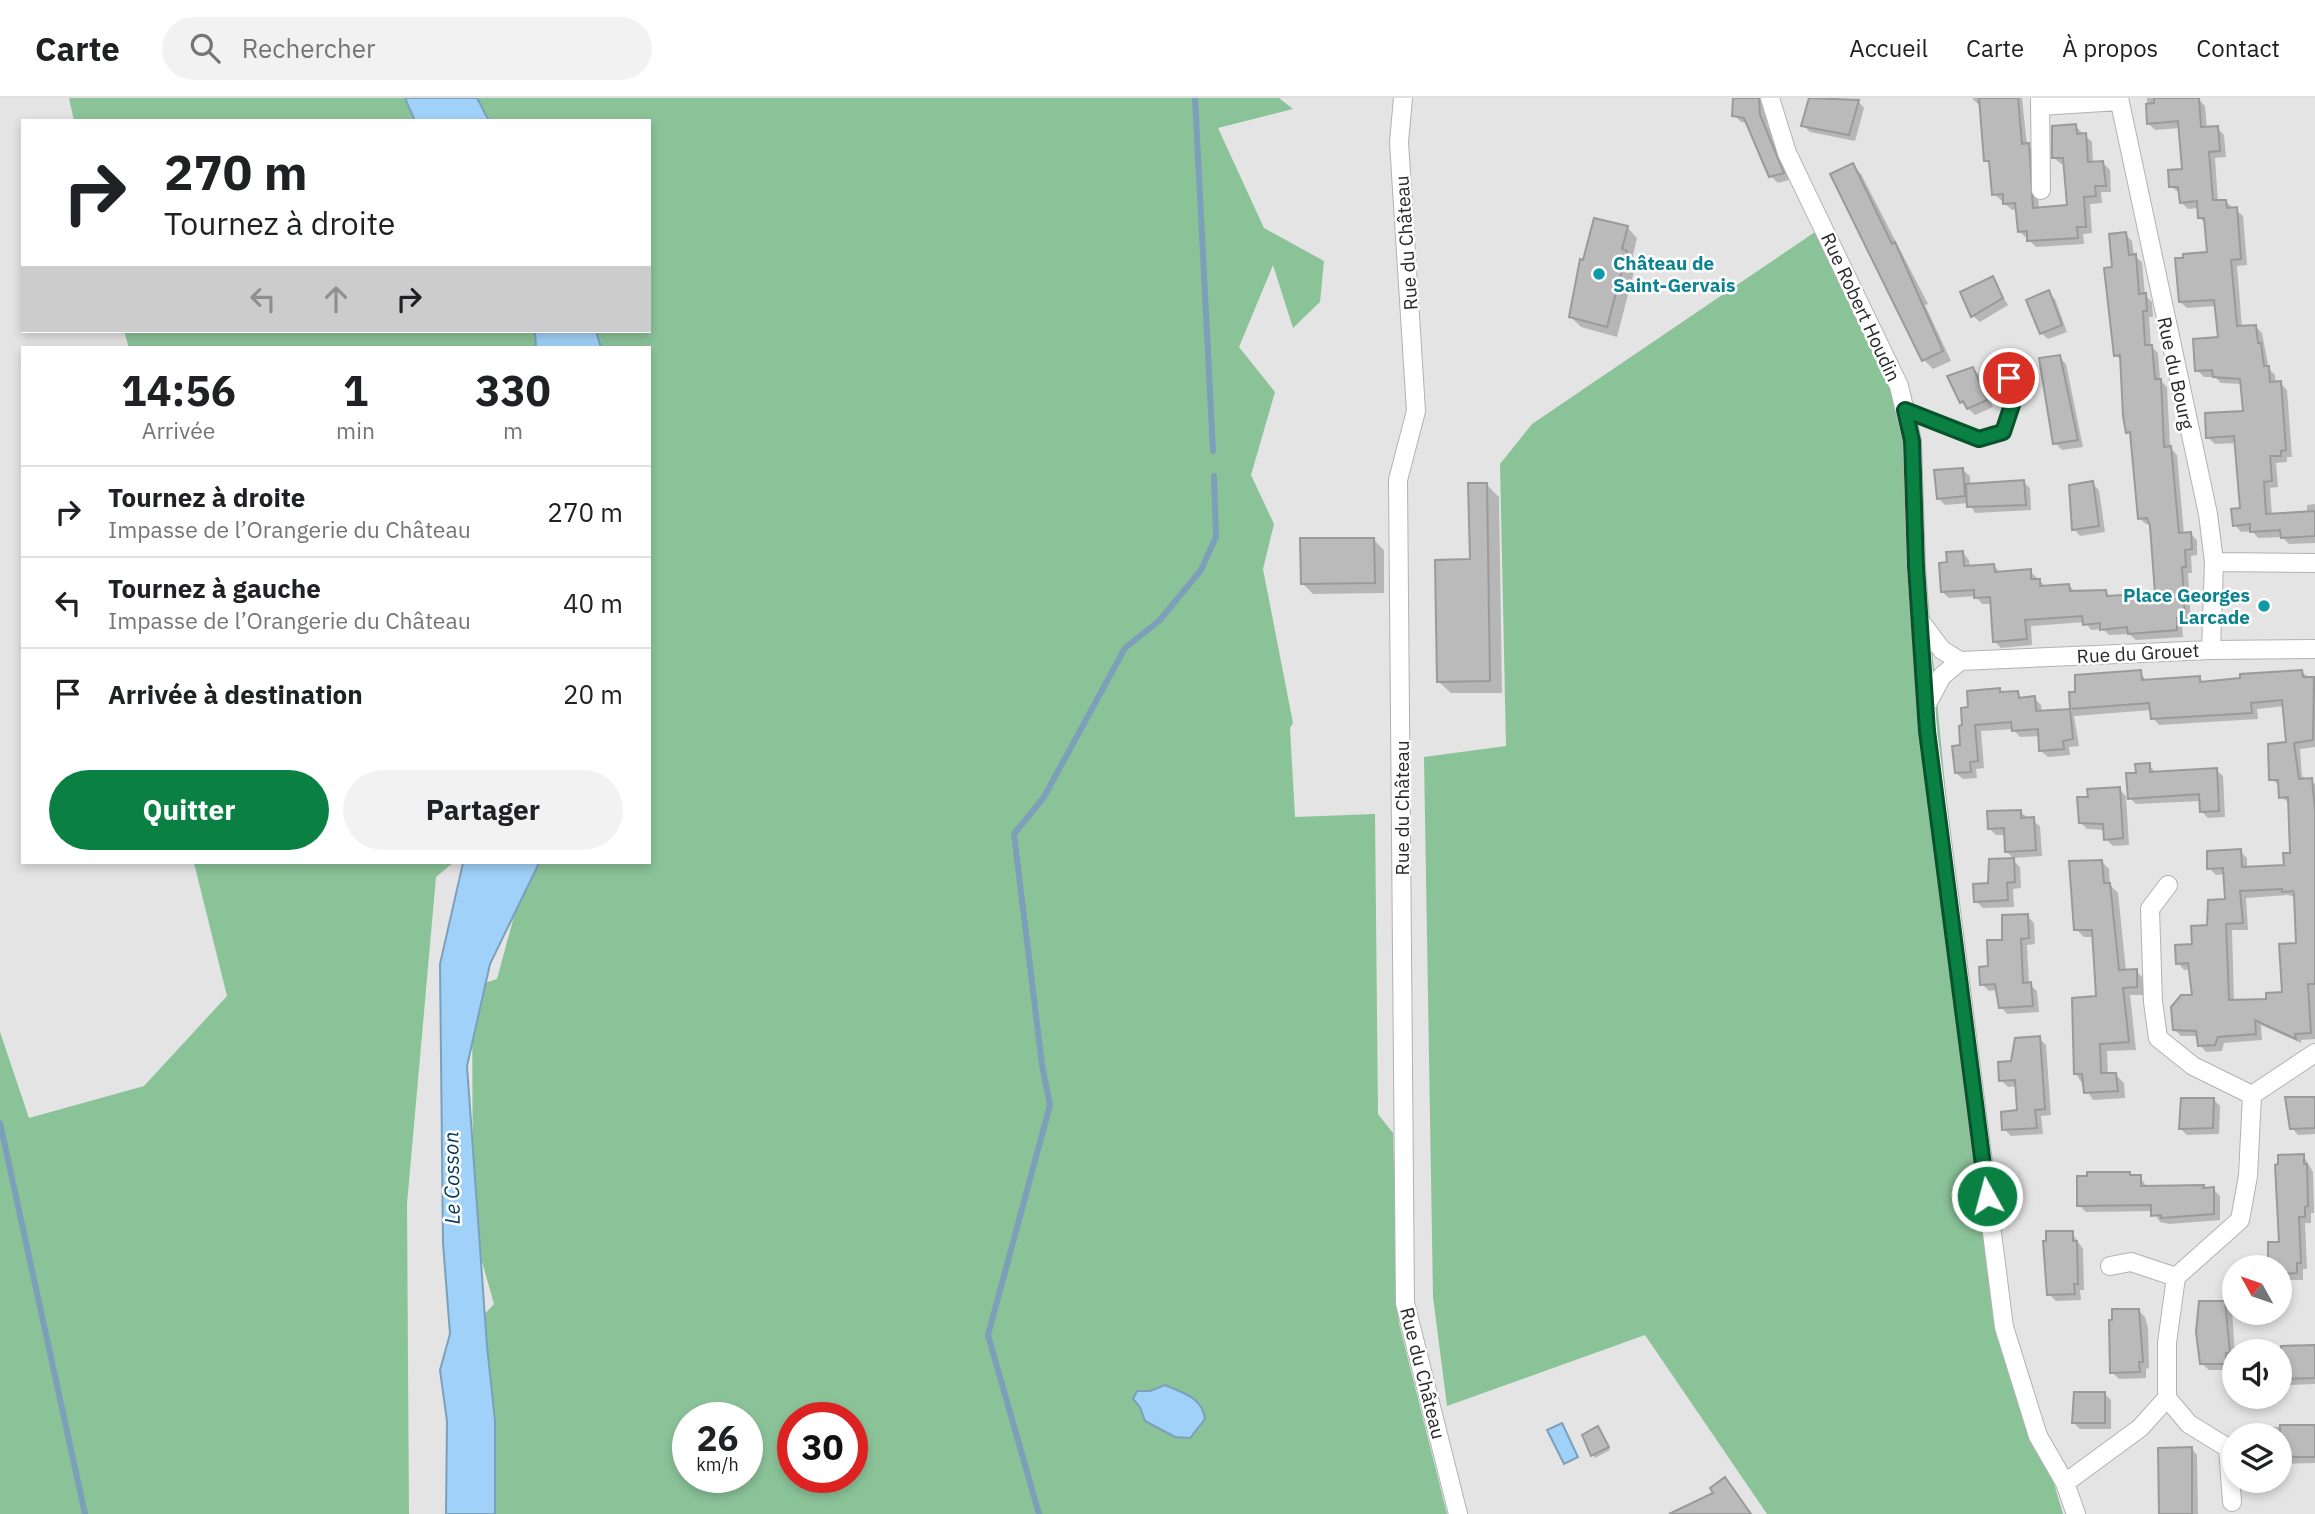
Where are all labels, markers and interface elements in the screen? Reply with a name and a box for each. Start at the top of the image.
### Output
search box [162,17,652,80]
text: Carte [35,27,120,70]
icon: search [186,29,224,67]
text: Rechercher [242,31,376,65]
text: Accueil [1849,32,1928,64]
text: Carte [1966,32,2024,64]
text: À propos [2062,32,2158,64]
text: Contact [2196,32,2280,64]
text: 270 m [164,140,308,203]
icon: right [49,147,140,238]
street label: Rue du Château [1389,175,1423,311]
text: Tournez à droite [164,202,395,244]
street label: Rue Robert Houdin [1816,229,1906,385]
place label: Château de Saint-Gervais [1613,251,1735,297]
marker: Château de Saint-Gervais [1591,266,1607,282]
icon: left [244,280,282,318]
icon: ahead [317,280,355,318]
icon: right [390,280,428,318]
street label: Rue du Bourg [2152,314,2200,432]
pin [1979,348,2039,408]
icon: arrive [1990,359,2028,397]
text: 14:56 [121,363,236,418]
text: 1 [343,363,368,418]
text: 330 [475,363,551,418]
text: Arrivée [142,415,215,445]
text: min [336,415,375,445]
text: m [503,415,523,445]
text: Tournez à droite [108,480,305,514]
icon: right [49,493,87,531]
text: 270 m [547,495,623,529]
text: Impasse de l’Orangerie du Château [108,514,471,544]
text: Tournez à gauche [108,571,321,605]
place label: Place Georges Larcade [2123,583,2250,629]
icon: left [49,584,87,622]
text: 40 m [563,586,623,620]
marker: Place Georges Larcade [2256,598,2272,614]
text: Impasse de l’Orangerie du Château [108,605,471,635]
street label: Rue du Grouet [2076,638,2200,668]
icon: arrive [49,675,87,713]
text: Arrivée à destination [108,677,363,711]
text: 20 m [563,677,623,711]
street label: Rue du Château [1390,741,1414,875]
button: Quitter [49,770,329,850]
button: Partager [343,770,623,850]
water label: Le Cosson [436,1131,466,1225]
position arrow [1950,1159,2024,1233]
north arrow [2222,1255,2292,1325]
map controls [2222,1255,2292,1493]
street label: Rue du Château [1395,1305,1451,1441]
button: sound [2222,1339,2292,1409]
speed limit sign: 30 [777,1402,868,1493]
text: 26 [696,1415,739,1461]
button: layers [2222,1423,2292,1493]
text: km/h [696,1453,739,1476]

